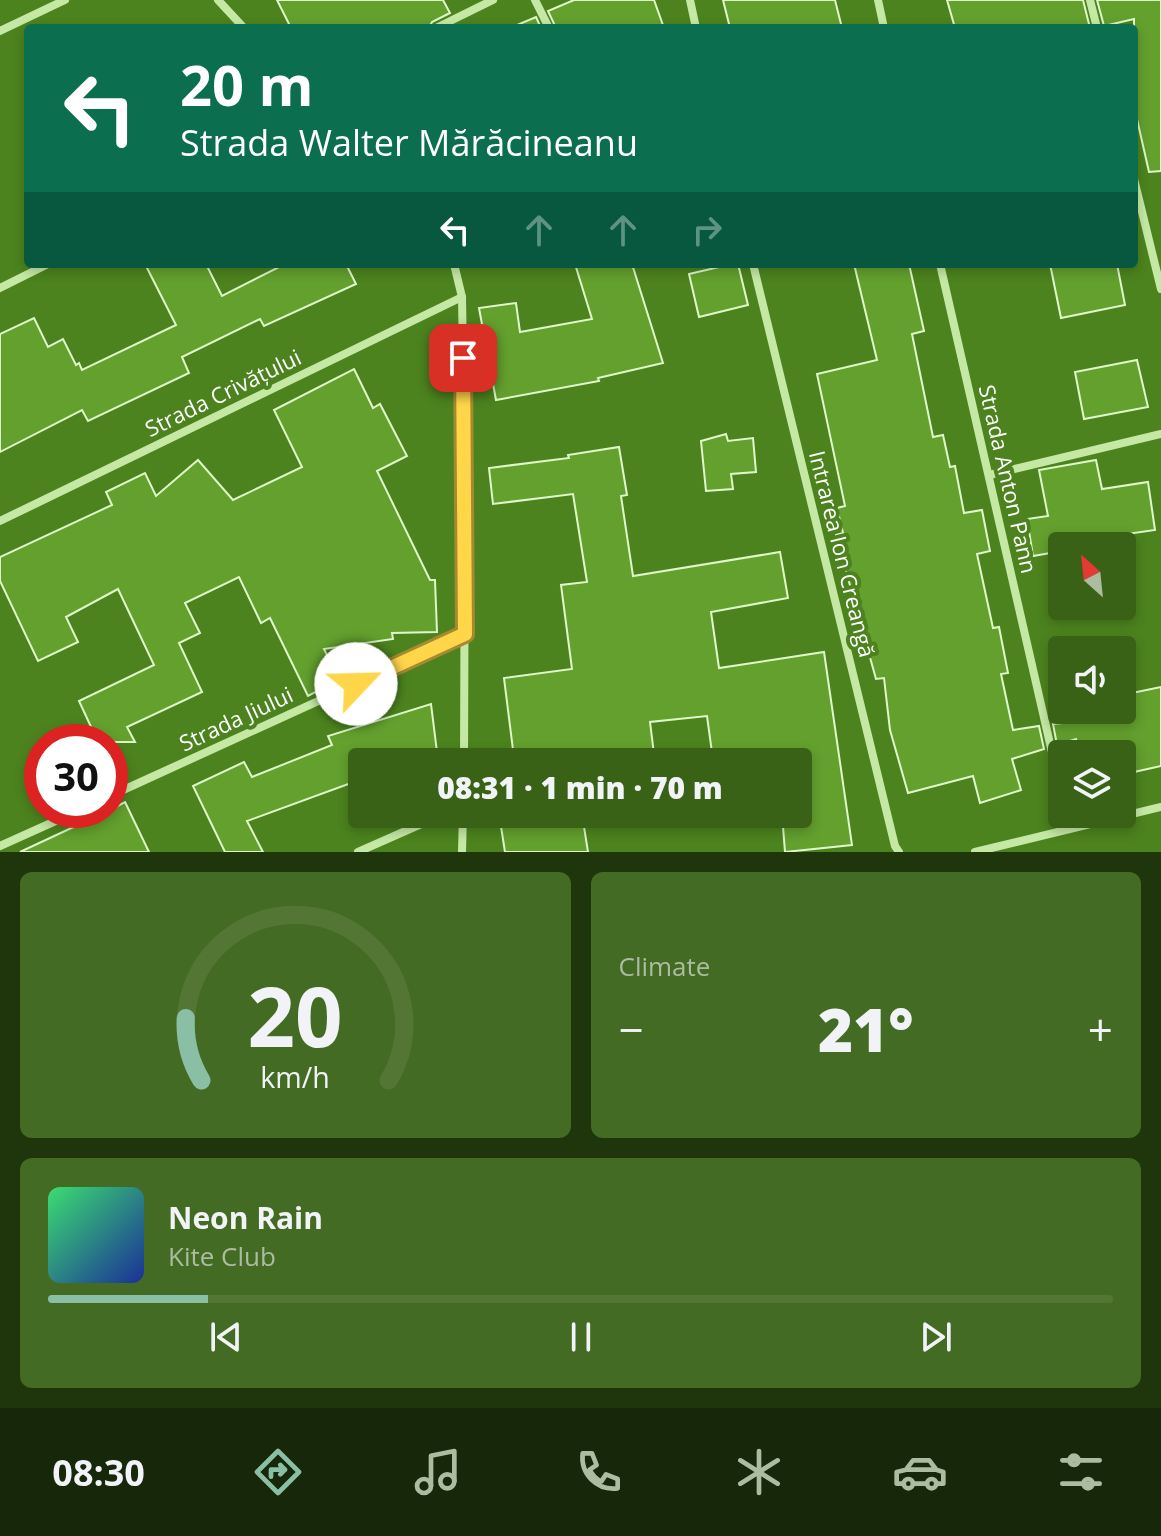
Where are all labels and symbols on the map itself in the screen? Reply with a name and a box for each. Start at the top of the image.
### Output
pin [429,324,497,392]
street label: Strada Crivățului [140,341,306,443]
street label: Strada Anton Pann [973,382,1045,576]
street label: Intrarea Ion Creangă [803,447,883,660]
north arrow [1048,532,1136,620]
position arrow [314,642,398,726]
street label: Strada Jiului [174,679,297,757]
speed limit sign: 30 [24,724,128,828]

